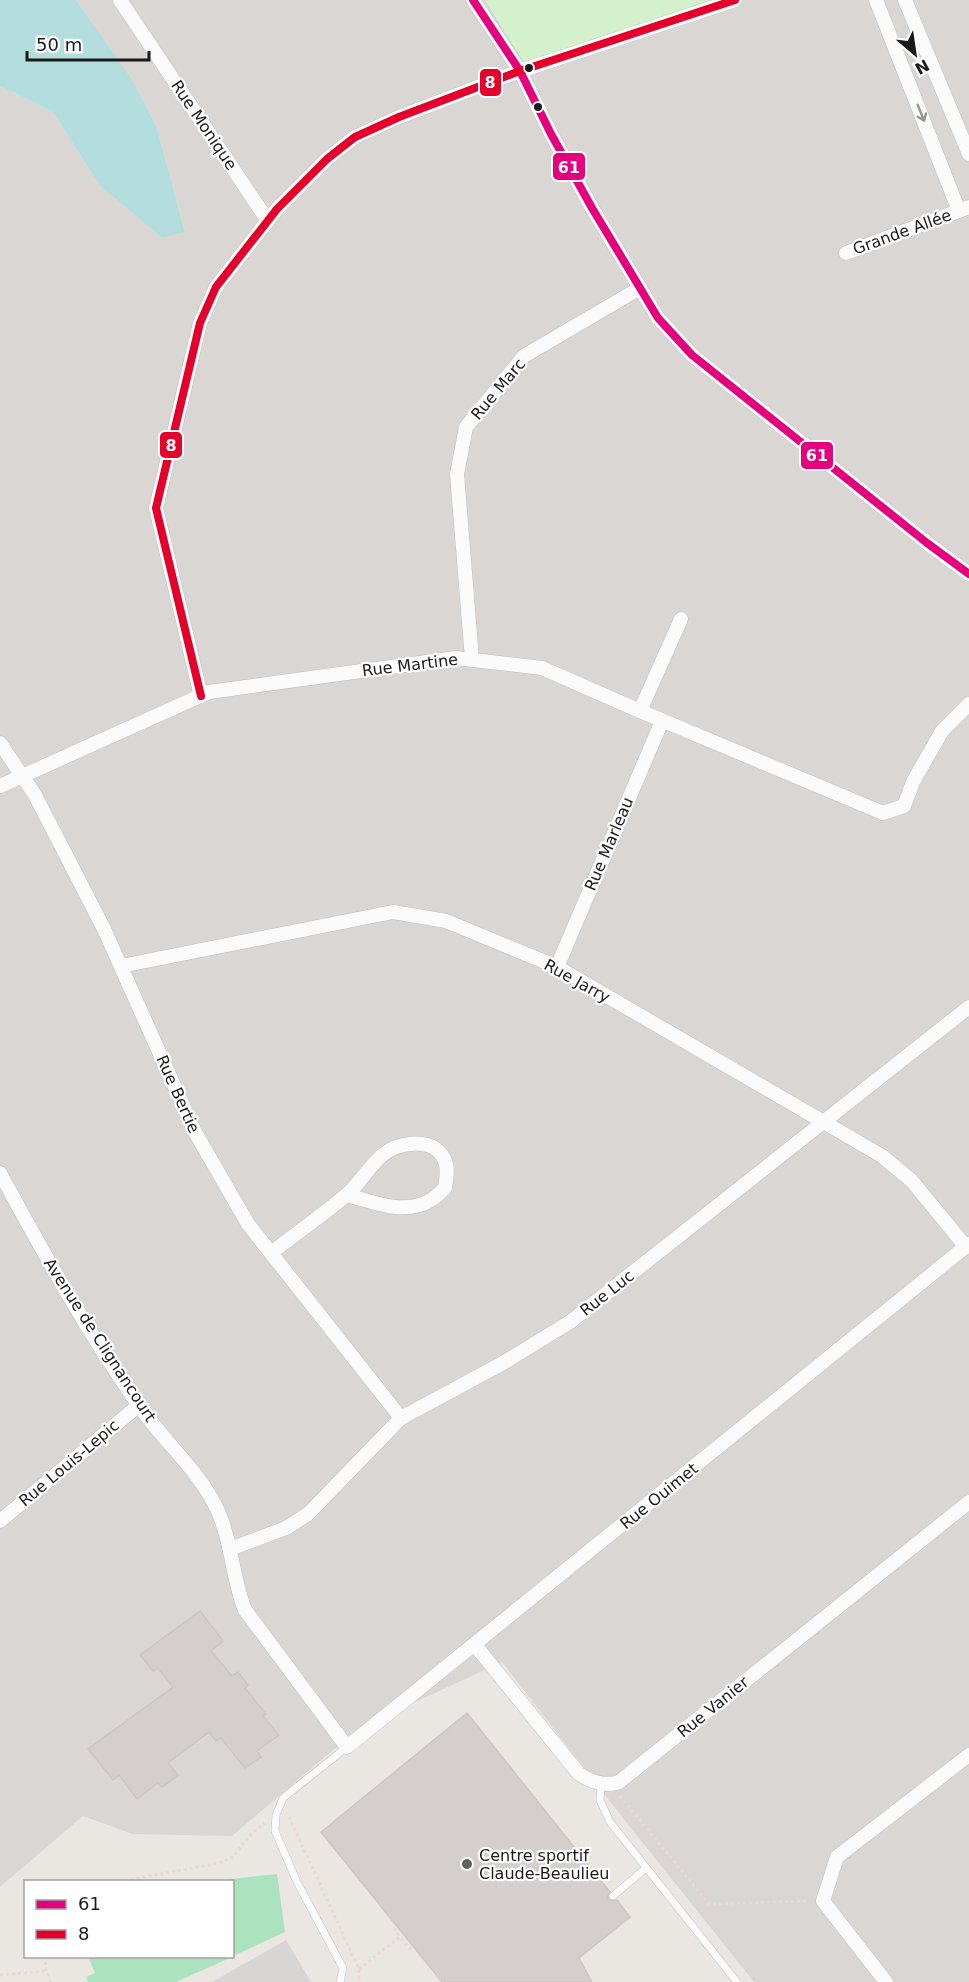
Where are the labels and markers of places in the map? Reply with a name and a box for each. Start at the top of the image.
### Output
unlabelled marker [523,62,535,74]
unlabelled marker [532,101,544,113]
place label: Centre sportif Claude-Beaulieu [479,1846,609,1883]
marker: Centre sportif Claude-Beaulieu [460,1857,474,1871]

